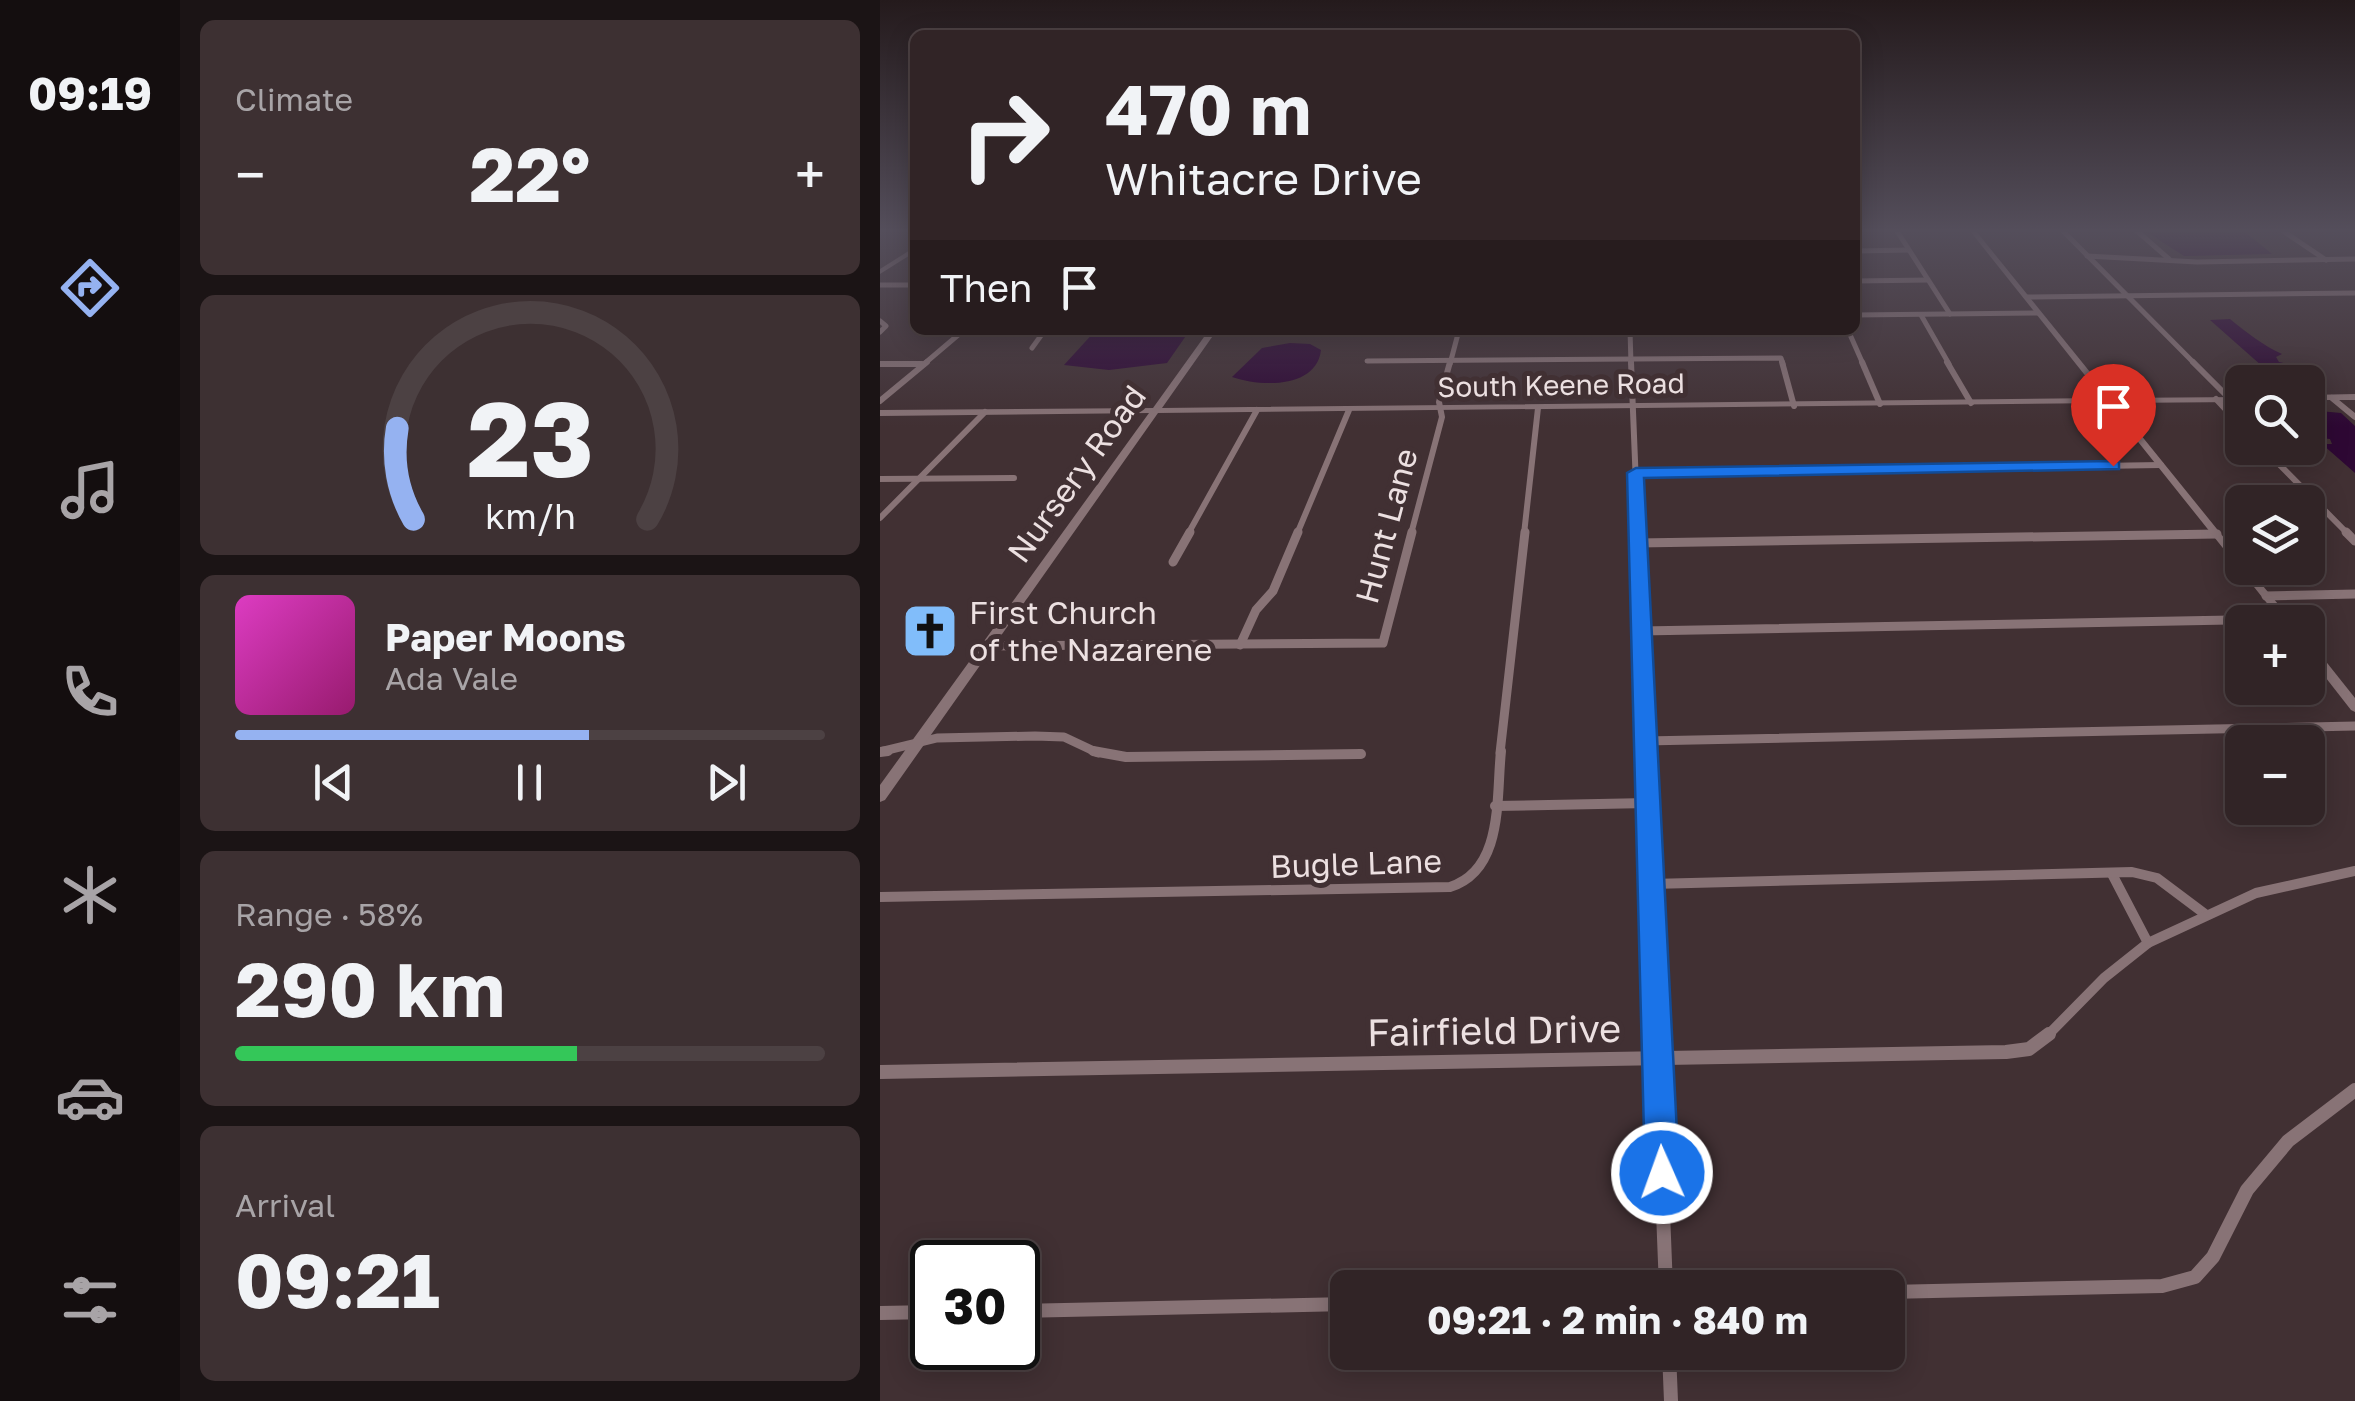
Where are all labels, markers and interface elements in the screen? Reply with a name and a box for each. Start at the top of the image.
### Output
text: 09:19 [28,66,152,120]
text: 470 m [1105,66,1311,150]
icon: right [940,70,1070,200]
text: Climate [235,80,353,118]
text: 22° [470,128,590,219]
text: − [235,141,265,207]
text: + [795,141,825,207]
text: Whitacre Drive [1105,151,1422,205]
icon: directions [55,253,125,323]
icon: arrive [1052,260,1107,315]
text: Then [940,265,1032,310]
pin [2071,364,2156,467]
map controls [2225,365,2325,825]
button: search [2225,365,2325,465]
street label: South Keene Road [1437,366,1685,403]
text: 23 [467,375,593,500]
street label: Nursery Road [999,378,1153,569]
icon: arrive [2086,379,2141,434]
street label: Hunt Lane [1347,444,1425,607]
icon: music [55,455,125,525]
button: layers [2225,485,2325,585]
text: km/h [485,494,575,537]
place label: First Church of the Nazarene [969,593,1212,668]
church icon: First Church of the Nazarene [900,601,960,661]
button: + [2225,605,2325,705]
text: Paper Moons [385,614,626,659]
icon: phone [55,657,125,727]
text: Ada Vale [385,659,518,697]
button: − [2225,725,2325,825]
icon: previous [306,755,361,810]
icon: pause [502,755,557,810]
icon: next [699,755,754,810]
street label: Bugle Lane [1269,841,1442,885]
icon: climate [55,860,125,930]
text: Range · 58% [235,895,423,933]
text: 290 km [235,943,505,1034]
street label: Fairfield Drive [1367,1005,1621,1054]
icon: car [55,1062,125,1132]
position arrow [1610,1121,1714,1225]
text: Arrival [235,1186,335,1224]
text: 09:21 [235,1234,440,1325]
speed limit sign: 30 [910,1240,1040,1370]
icon: filters [55,1265,125,1335]
text: 09:21 · 2 min · 840 m [1427,1297,1808,1342]

